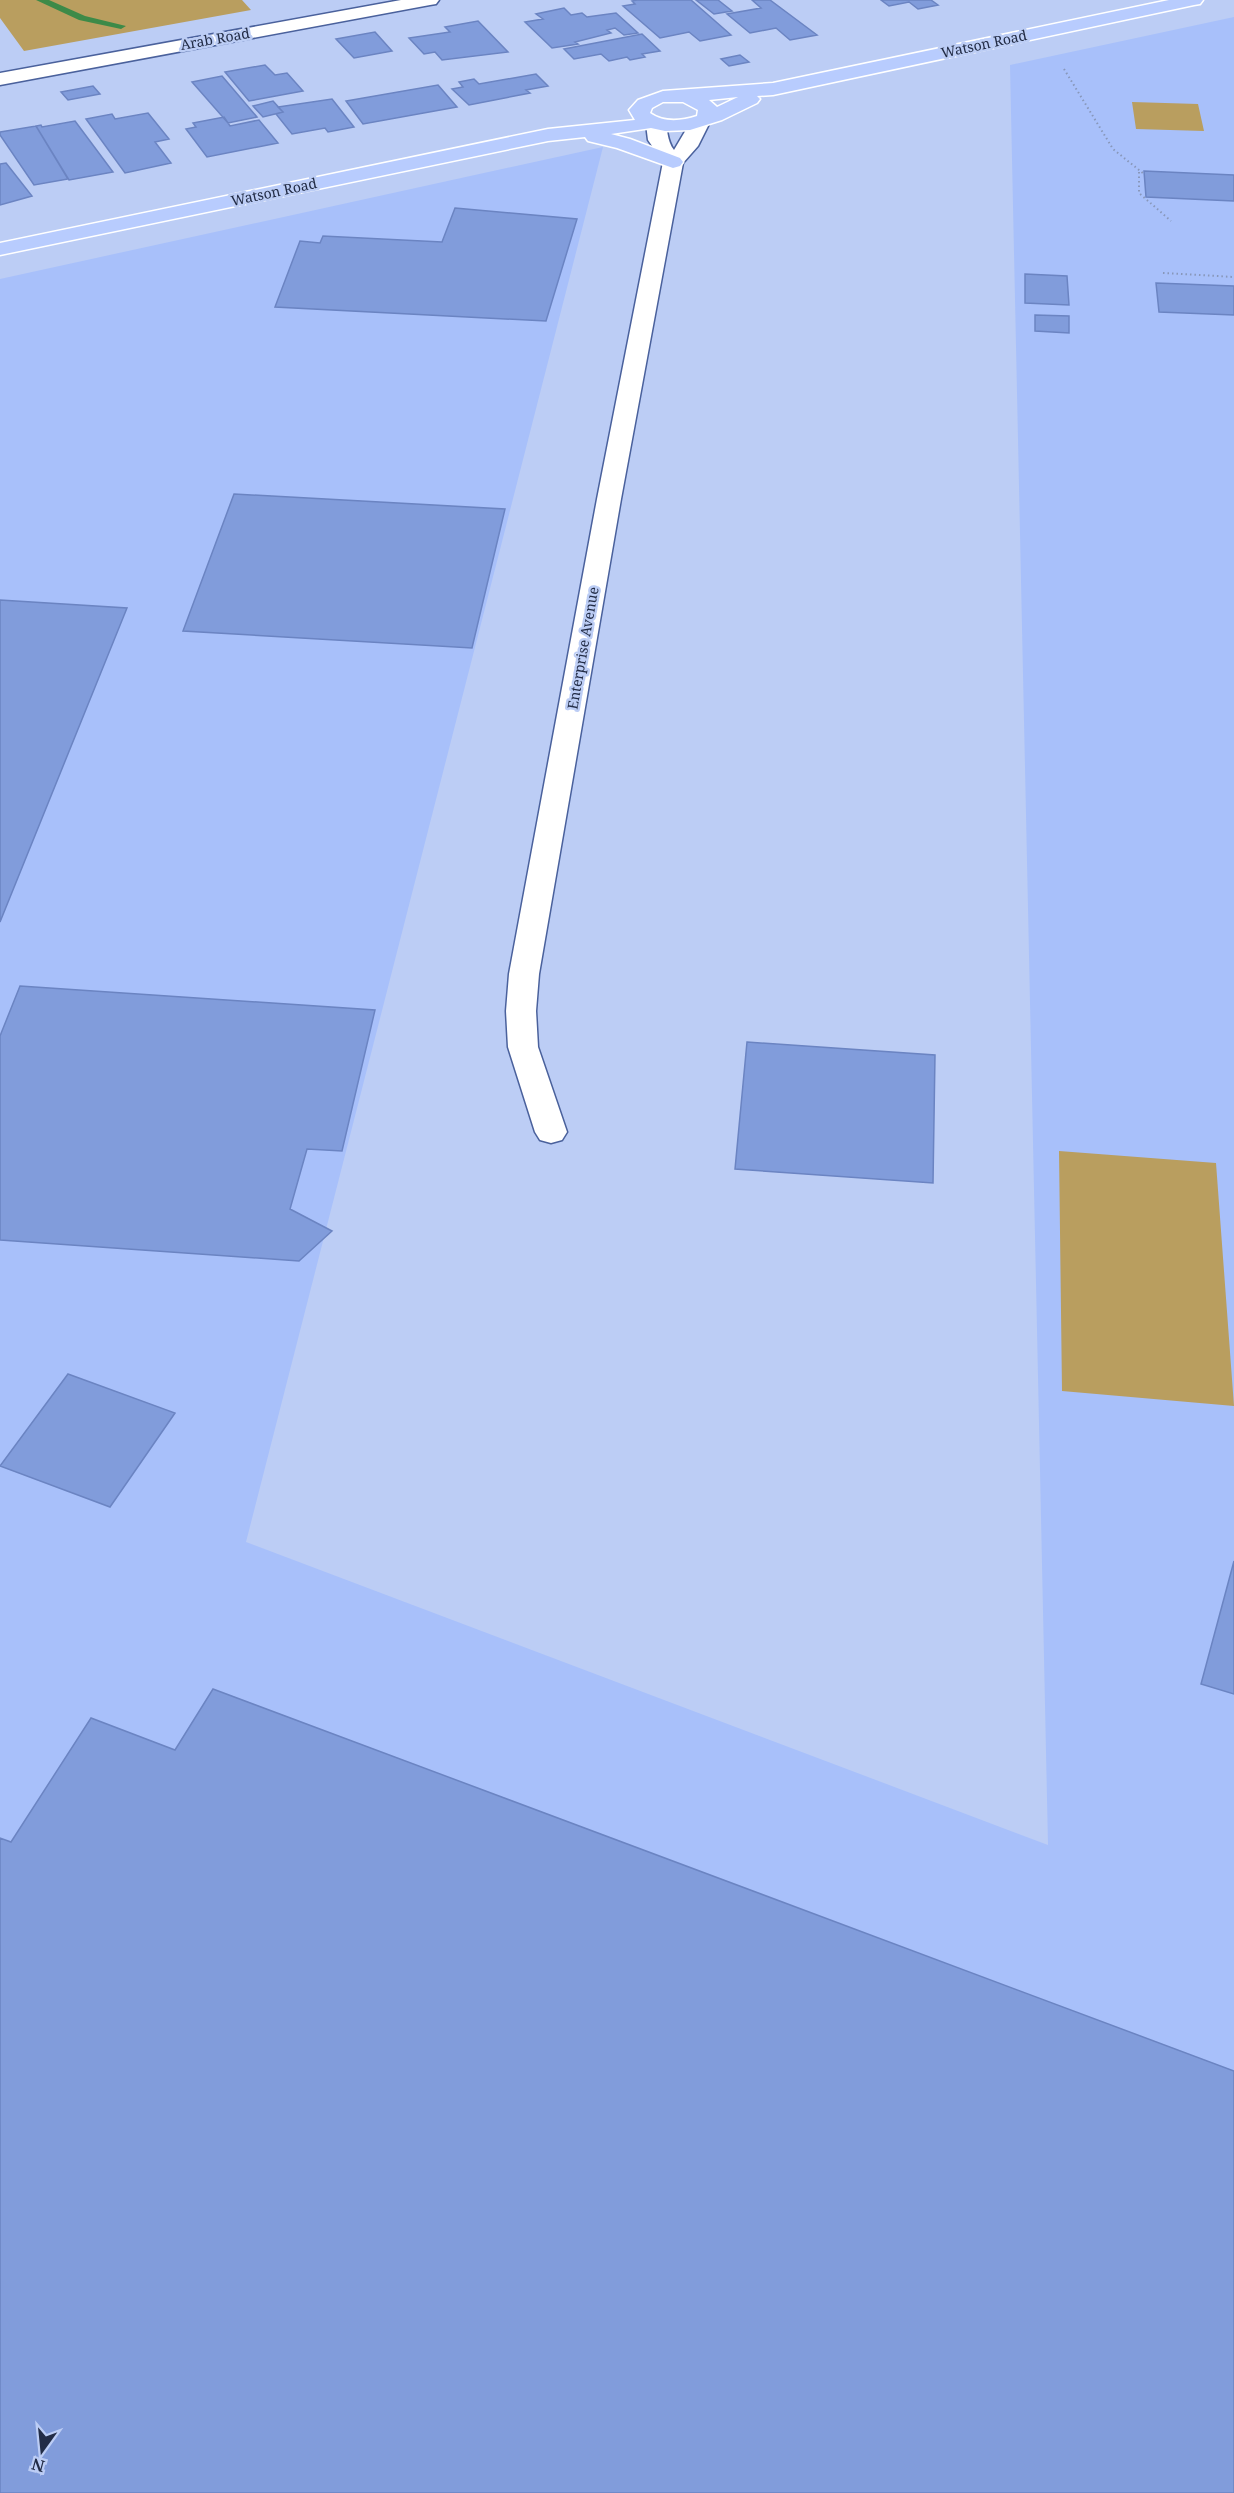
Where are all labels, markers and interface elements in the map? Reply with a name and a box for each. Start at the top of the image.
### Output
street label: Arab Road [179,23,251,54]
street label: Watson Road [939,25,1029,62]
street label: Watson Road [229,173,319,210]
street label: Enterprise Avenue [562,585,603,711]
north arrow [12,2421,72,2481]
text: N [29,2453,47,2478]

